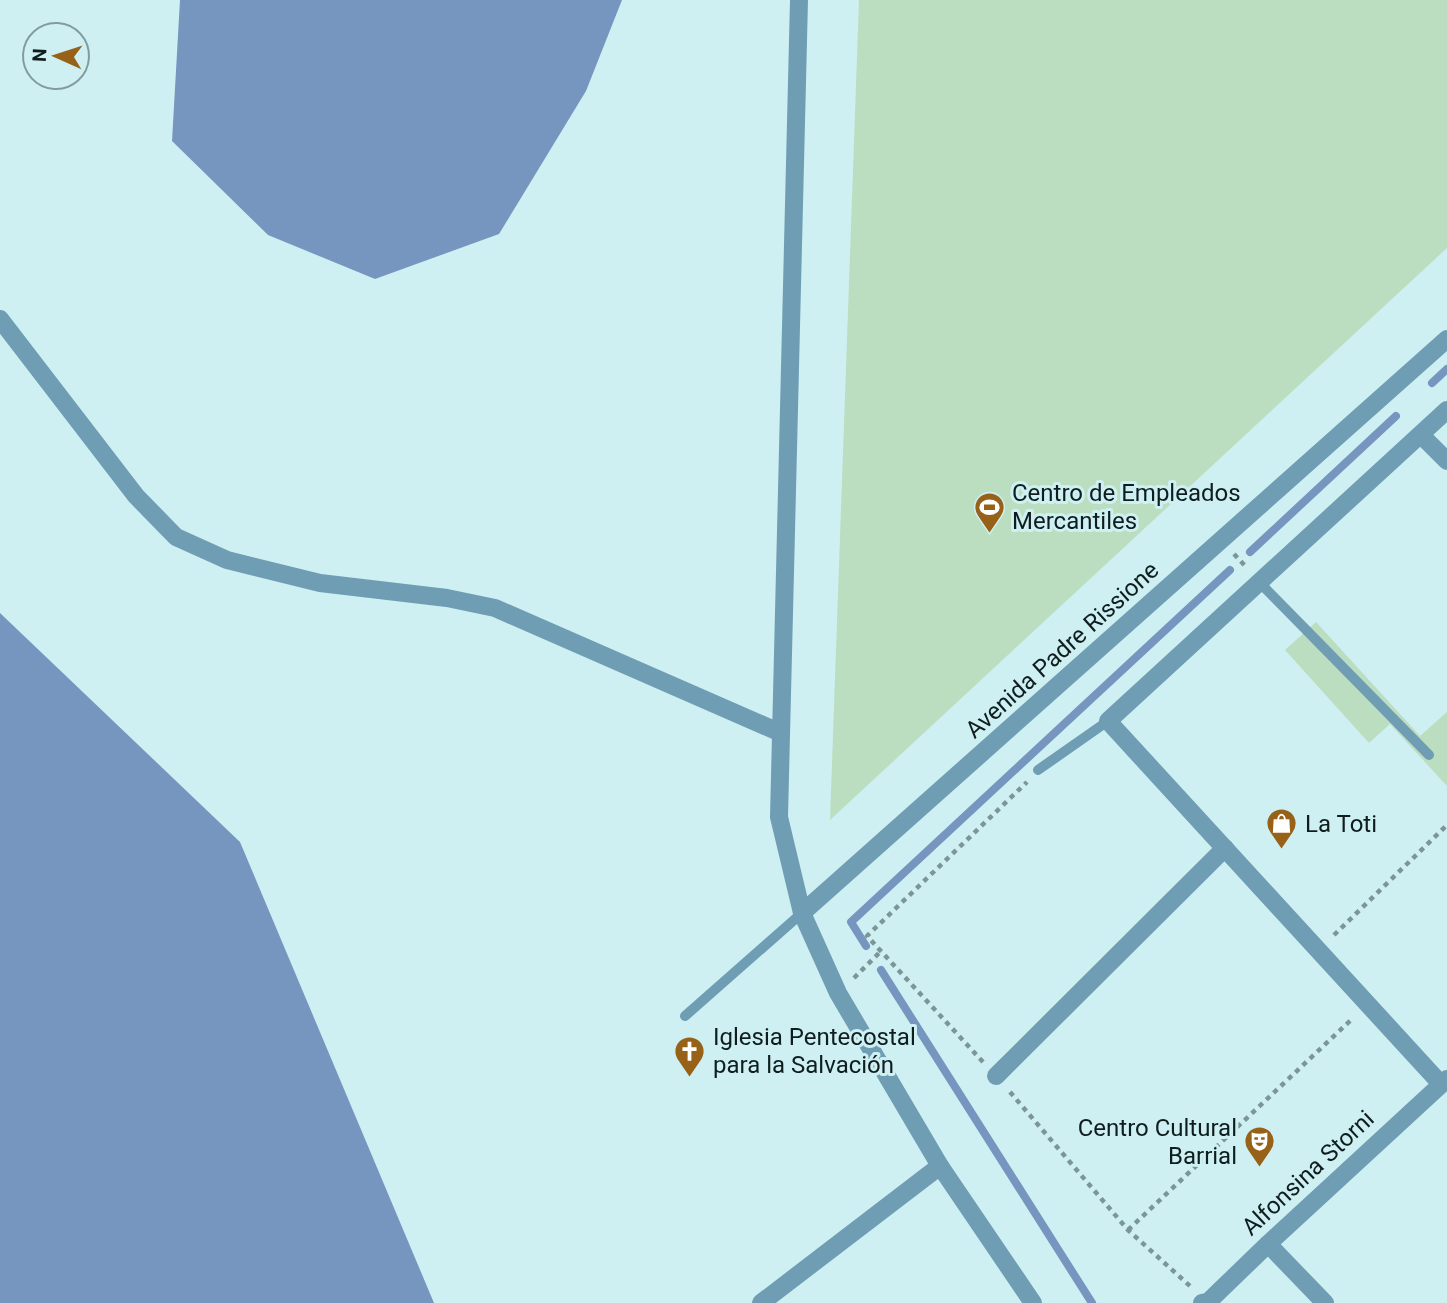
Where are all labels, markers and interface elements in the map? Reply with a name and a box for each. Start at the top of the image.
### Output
north arrow [21,21,91,91]
text: N [28,48,51,62]
place label: Centro de Empleados Mercantiles [1012,479,1241,535]
sports icon: Centro de Empleados Mercantiles [972,490,1006,534]
street label: Avenida Padre Rissione [960,556,1164,744]
shop icon: La Toti [1265,807,1299,851]
place label: La Toti [1305,810,1377,838]
place label: Iglesia Pentecostal para la Salvación [713,1023,916,1079]
church icon: Iglesia Pentecostal para la Salvación [673,1034,707,1078]
street label: Alfonsina Storni [1236,1105,1380,1241]
place label: Centro Cultural Barrial [1078,1114,1237,1170]
theatre icon: Centro Cultural Barrial [1243,1125,1277,1169]

